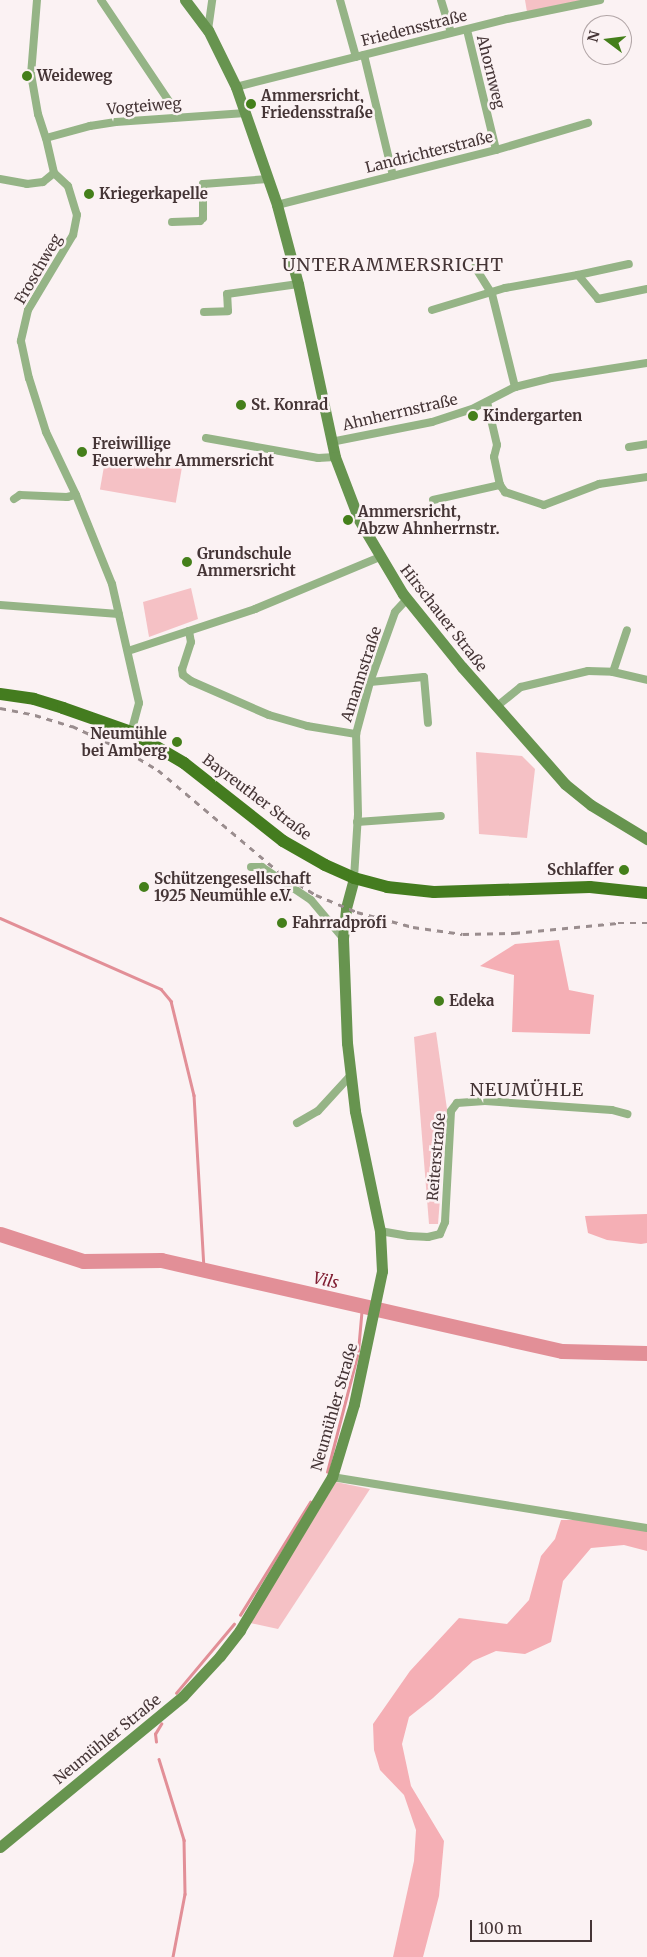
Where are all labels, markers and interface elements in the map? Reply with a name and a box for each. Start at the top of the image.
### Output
street label: Friedensstraße [359,6,469,50]
north arrow [582,15,632,65]
text: N [583,29,604,44]
street label: Ahornweg [473,33,509,111]
place label: Weideweg [37,67,112,85]
marker: Weideweg [21,70,33,82]
place label: Ammersricht, Friedensstraße [261,86,373,121]
street label: Vogteiweg [106,94,182,118]
marker: Ammersricht, Friedensstraße [245,98,257,110]
street label: Landrichterstraße [363,127,495,177]
place label: Kriegerkapelle [99,185,208,203]
marker: Kriegerkapelle [83,188,95,200]
street label: Froschweg [11,231,65,307]
district label: UNTERAMMERSRICHT [280,254,506,276]
street label: Ahnherrnstraße [341,390,459,434]
place label: St. Konrad [251,396,328,414]
marker: St. Konrad [235,399,247,411]
place label: Kindergarten [483,407,582,425]
marker: Kindergarten [467,410,479,422]
place label: Freiwillige Feuerwehr Ammersricht [92,434,274,469]
marker: Freiwillige Feuerwehr Ammersricht [76,446,88,458]
place label: Ammersricht, Abzw Ahnherrnstr. [358,502,500,537]
marker: Ammersricht, Abzw Ahnherrnstr. [342,514,354,526]
place label: Grundschule Ammersricht [197,544,296,579]
marker: Grundschule Ammersricht [181,556,193,568]
street label: Hirschauer Straße [397,561,491,675]
street label: Amannstraße [337,624,385,724]
place label: Neumühle bei Amberg [81,724,167,759]
marker: Neumühle bei Amberg [171,736,183,748]
street label: Bayreuther Straße [199,750,315,844]
place label: Schlaffer [547,861,614,879]
marker: Schlaffer [618,864,630,876]
place label: Schützengesellschaft 1925 Neumühle e.V. [154,869,311,904]
marker: Schützengesellschaft 1925 Neumühle e.V. [138,881,150,893]
place label: Fahrradprofi [292,914,387,932]
marker: Fahrradprofi [276,917,288,929]
place label: Edeka [449,992,494,1010]
marker: Edeka [433,995,445,1007]
district label: NEUMÜHLE [469,1079,585,1101]
street label: Reiterstraße [423,1112,449,1202]
water label: Vils [311,1268,341,1292]
street label: Neumühler Straße [307,1341,361,1473]
street label: Neumühler Straße [50,1690,164,1788]
scale bar [472,1910,594,1942]
text: 100 m [478,1919,522,1938]

